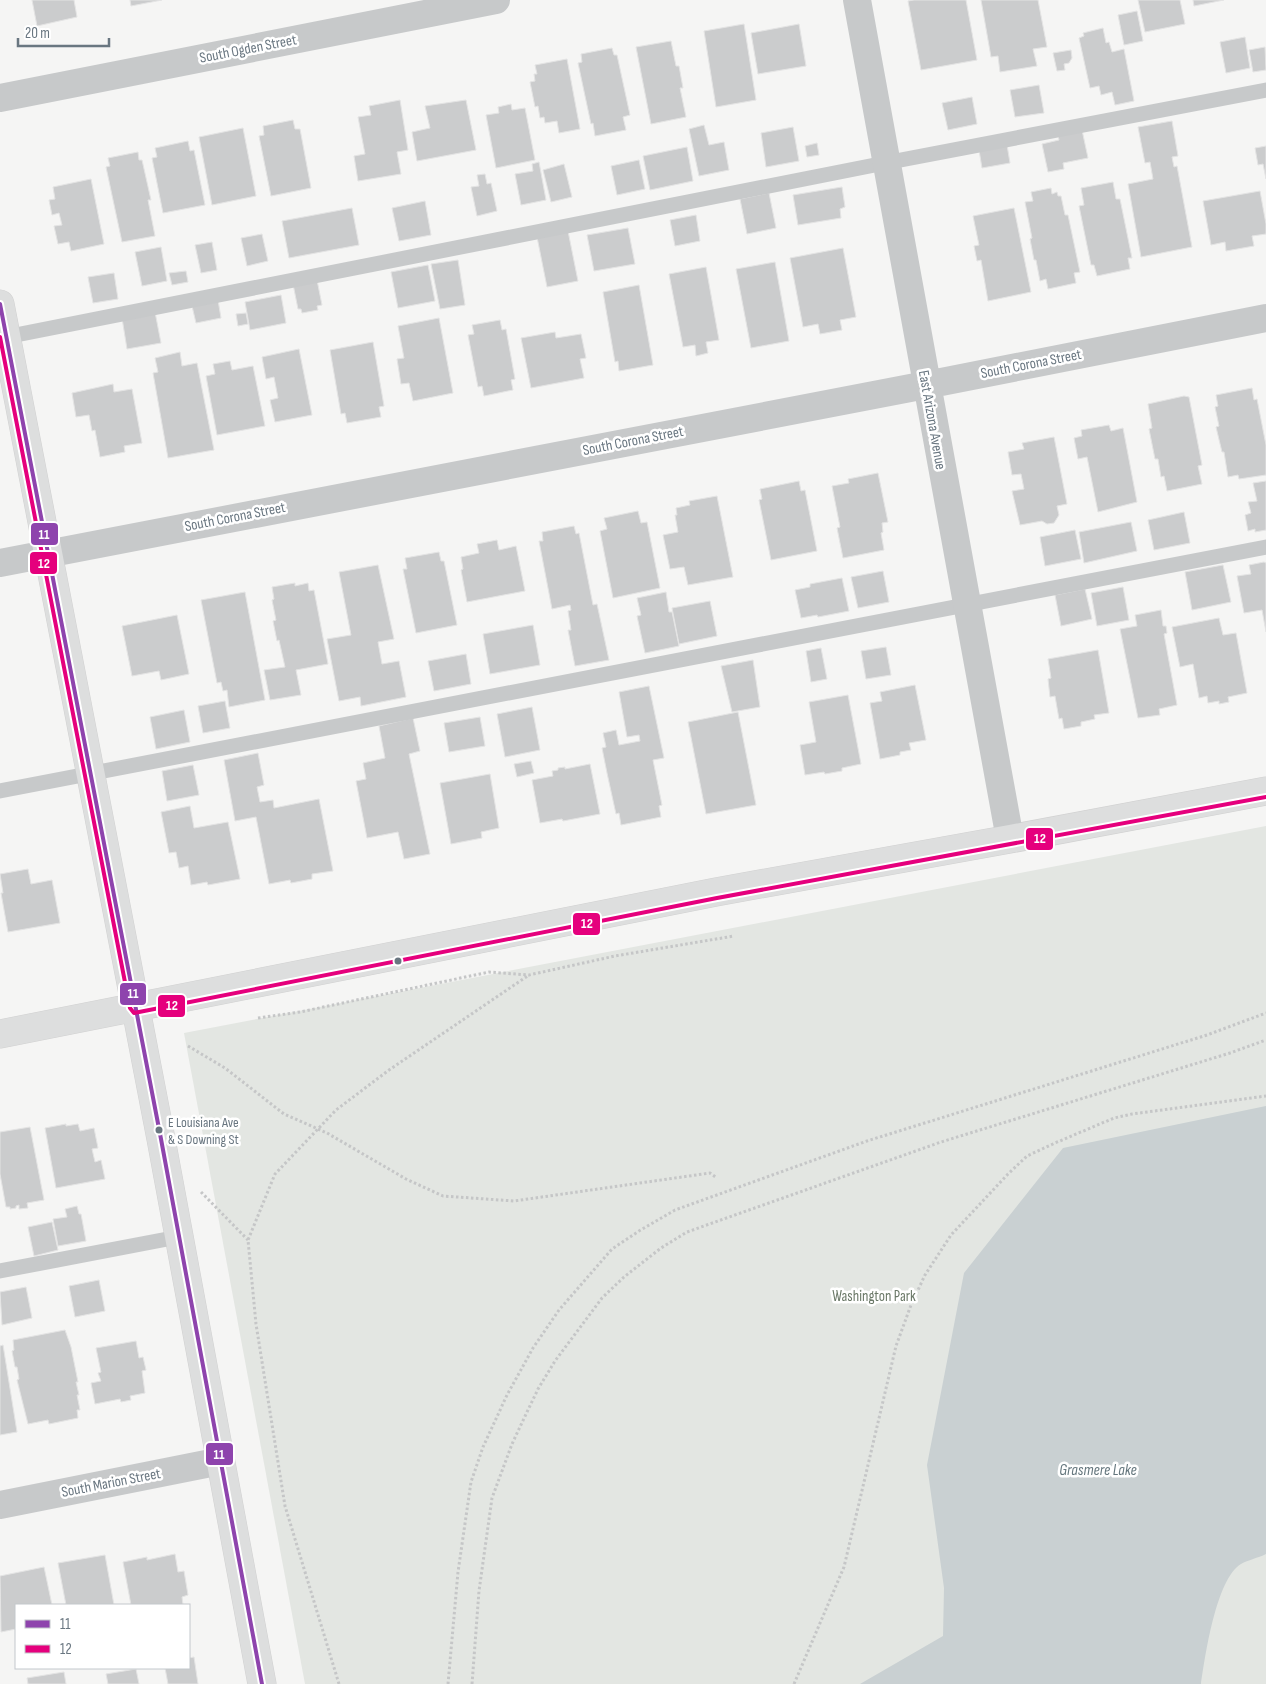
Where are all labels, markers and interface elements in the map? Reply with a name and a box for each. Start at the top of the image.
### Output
scale bar [18,15,109,47]
text: 20 m [25,24,50,43]
street label: South Ogden Street [198,30,299,68]
street label: South Corona Street [979,345,1083,383]
street label: East Arizona Avenue [914,369,950,471]
street label: South Corona Street [581,422,685,460]
street label: South Corona Street [183,498,287,536]
line badge: 11 [30,522,59,546]
text: 11 [39,526,50,543]
line badge: 12 [29,551,58,575]
text: 12 [38,555,50,572]
line badge: 12 [1025,827,1054,851]
text: 12 [1034,830,1046,847]
line badge: 12 [572,912,601,936]
text: 12 [581,915,593,932]
unlabelled marker [393,956,403,966]
line badge: 11 [119,982,147,1006]
text: 11 [128,985,139,1002]
line badge: 12 [157,994,186,1018]
text: 12 [166,997,178,1014]
place label: E Louisiana Ave & S Downing St [168,1114,239,1148]
marker: E Louisiana Ave & S Downing St [154,1125,164,1135]
park label: Washington Park [832,1287,916,1306]
line badge: 11 [205,1442,234,1466]
text: 11 [214,1446,225,1463]
water label: Grasmere Lake [1059,1461,1137,1480]
street label: South Marion Street [60,1464,163,1502]
legend [15,1604,190,1669]
text: 11 [60,1615,71,1634]
text: 12 [60,1640,72,1659]

